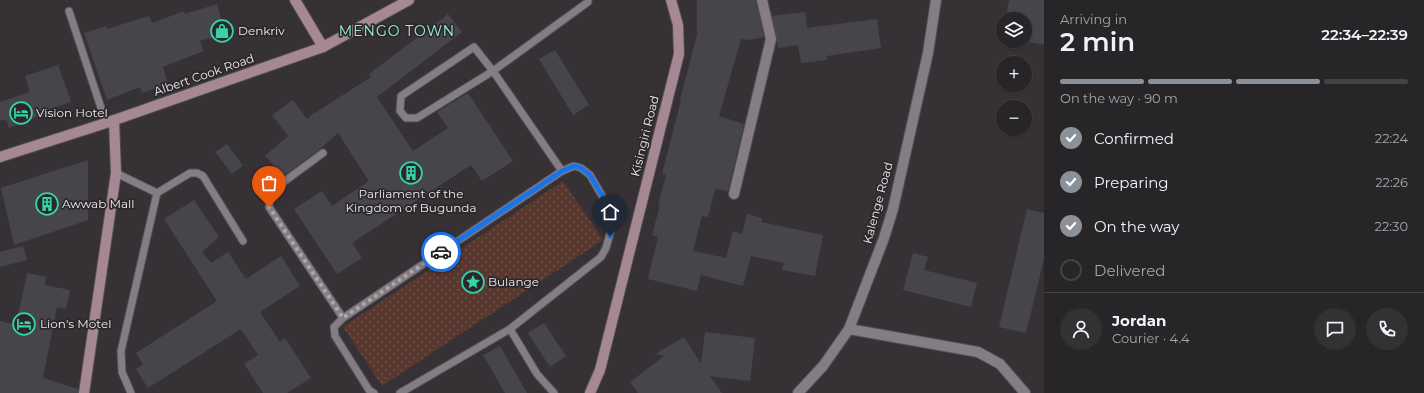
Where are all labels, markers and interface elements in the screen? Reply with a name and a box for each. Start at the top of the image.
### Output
text: Arriving in [1060,11,1127,27]
map controls [996,12,1032,136]
button: layers [996,12,1032,48]
shop icon: Denkriv [209,18,235,44]
district label: MENGO TOWN [339,22,455,40]
place label: Denkriv [238,23,285,38]
text: 22:34–22:39 [1321,25,1408,44]
text: 2 min [1060,26,1135,58]
street label: Albert Cook Road [152,50,256,99]
button: + [996,56,1032,92]
text: On the way · 90 m [1060,90,1178,106]
street label: Kisingiri Road [627,94,662,178]
hotel icon: Vision Hotel [8,100,34,126]
button: − [996,100,1032,136]
place label: Vision Hotel [36,105,108,120]
icon: check [1060,127,1082,149]
text: Confirmed [1094,129,1174,148]
text: 22:24 [1375,130,1408,146]
building icon: Parliament of the Kingdom of Bugunda [398,160,424,186]
street label: Kalenge Road [859,160,896,245]
pin [252,166,286,207]
icon: check [1060,171,1082,193]
icon: bag [258,172,280,194]
text: Preparing [1094,173,1169,192]
text: 22:26 [1375,174,1408,190]
place label: Parliament of the Kingdom of Bugunda [345,186,477,215]
building icon: Awwab Mall [34,191,60,217]
pin [593,195,627,236]
place label: Awwab Mall [62,196,134,211]
icon: home [599,201,621,223]
icon: check [1060,215,1082,237]
text: On the way [1094,217,1179,236]
text: 22:30 [1375,218,1408,234]
courier [421,232,461,272]
icon: car [430,241,452,263]
text: Delivered [1094,261,1166,280]
place icon: Bulange [460,269,486,295]
place label: Bulange [488,274,539,289]
button: person [1060,308,1102,350]
button: chat [1314,308,1356,350]
button: phone [1366,308,1408,350]
hotel icon: Lion's Motel [11,311,37,337]
text: Jordan [1112,311,1166,330]
place label: Lion's Motel [40,316,111,331]
text: Courier · 4.4 [1112,330,1190,346]

